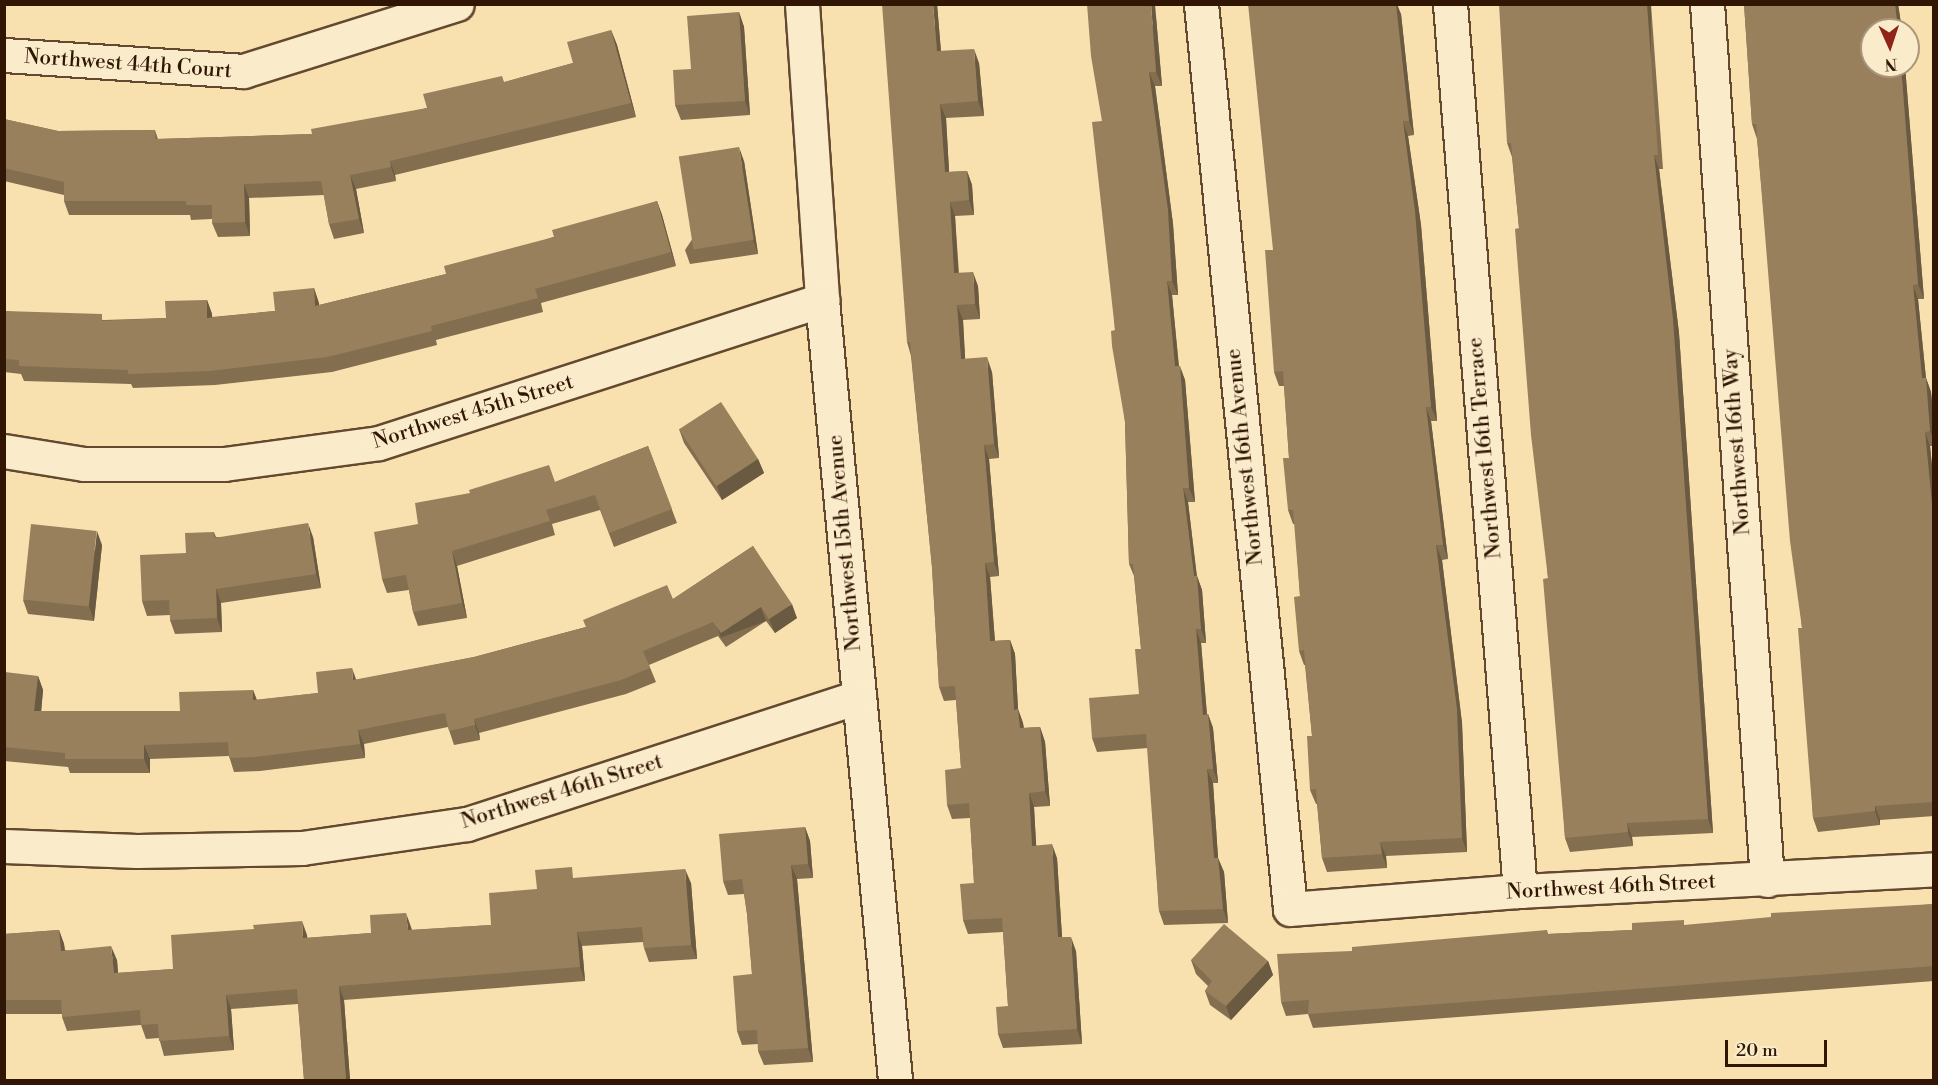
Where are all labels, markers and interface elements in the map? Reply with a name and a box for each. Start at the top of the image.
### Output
north arrow [1860,18,1920,78]
street label: Northwest 44th Court [23,44,233,84]
text: N [1884,54,1898,74]
street label: Northwest 16th Terrace [1463,336,1507,560]
street label: Northwest 16th Avenue [1221,347,1269,567]
street label: Northwest 16th Way [1718,348,1756,536]
street label: Northwest 45th Street [370,369,576,455]
street label: Northwest 15th Avenue [823,434,867,652]
street label: Northwest 46th Street [458,749,666,835]
street label: Northwest 46th Street [1506,869,1716,905]
scale bar [1728,1028,1830,1066]
text: 20 m [1736,1039,1778,1062]

